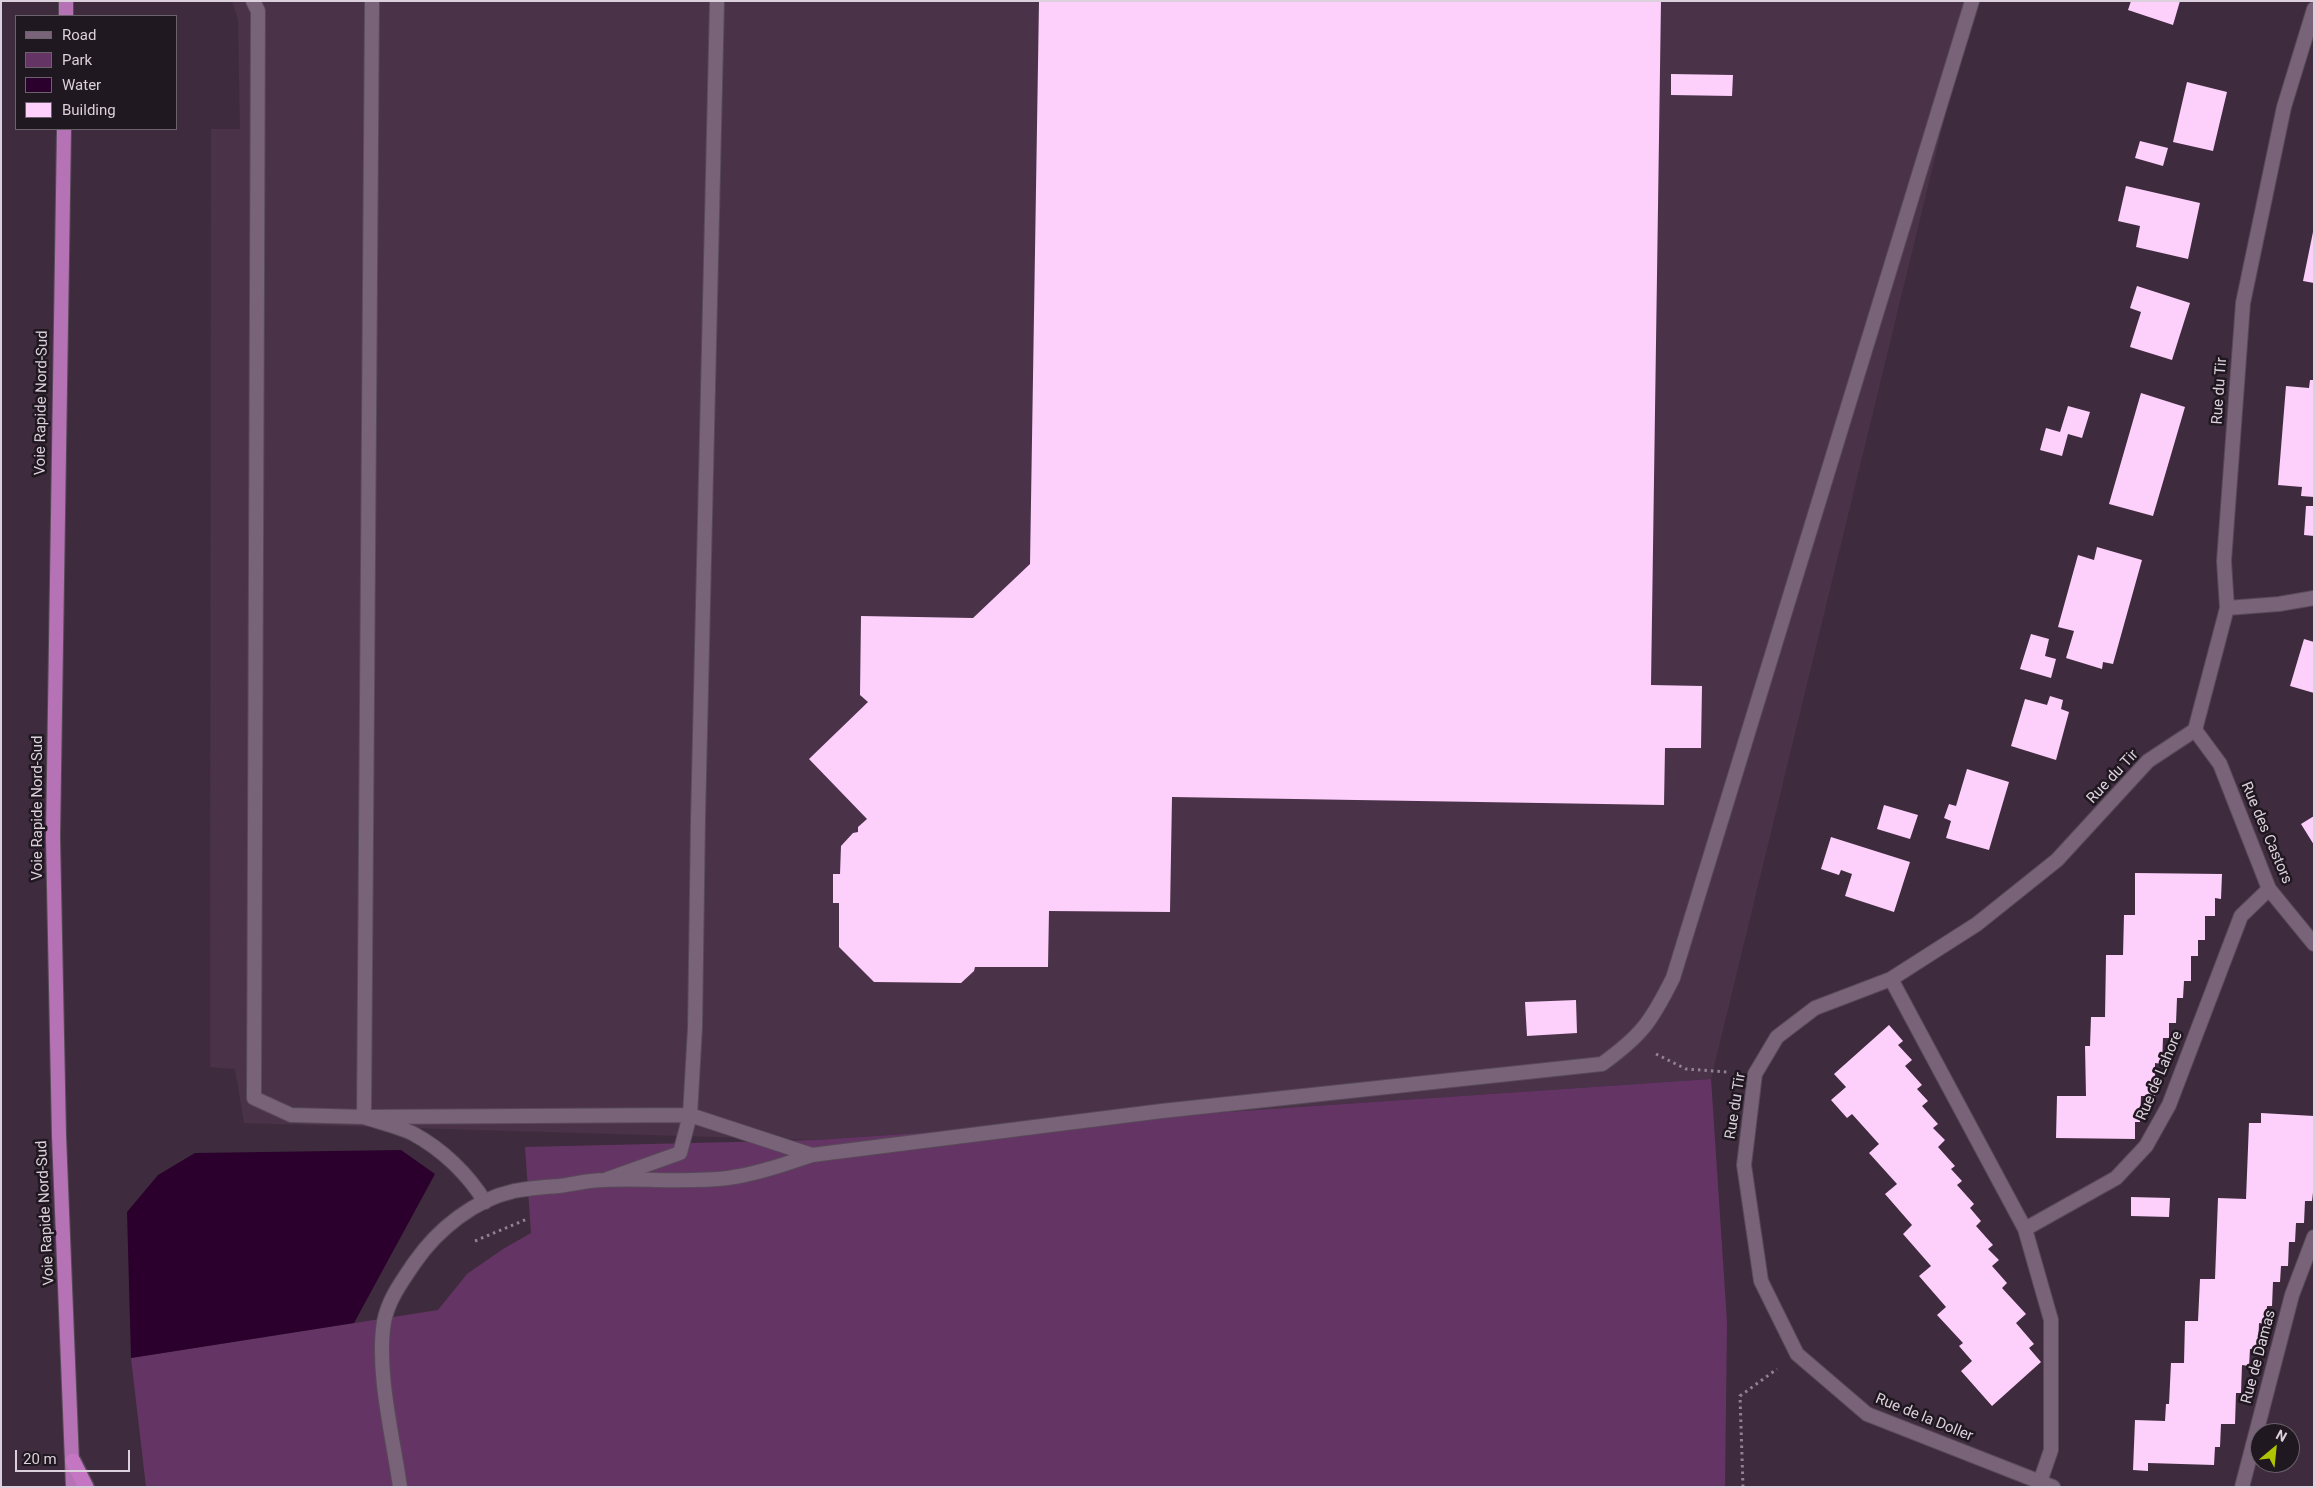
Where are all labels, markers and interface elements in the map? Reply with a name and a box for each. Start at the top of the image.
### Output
legend [15,15,178,130]
text: Road [62,26,96,44]
text: Park [62,51,92,69]
text: Water [62,76,101,94]
text: Building [62,101,116,119]
street label: Voie Rapide Nord-Sud [32,330,52,476]
street label: Rue du Tir [2209,357,2231,425]
street label: Voie Rapide Nord-Sud [29,735,47,881]
street label: Rue du Tir [2083,746,2143,808]
street label: Rue des Castors [2236,779,2296,887]
street label: Rue de Lahore [2133,1029,2187,1123]
street label: Rue du Tir [1722,1071,1750,1141]
street label: Voie Rapide Nord-Sud [33,1140,59,1286]
street label: Rue de Damas [2238,1308,2280,1406]
street label: Rue de la Doller [1873,1390,1975,1446]
north arrow [2250,1423,2300,1473]
text: N [2273,1426,2290,1445]
scale bar [18,1440,132,1472]
text: 20 m [23,1450,57,1468]

